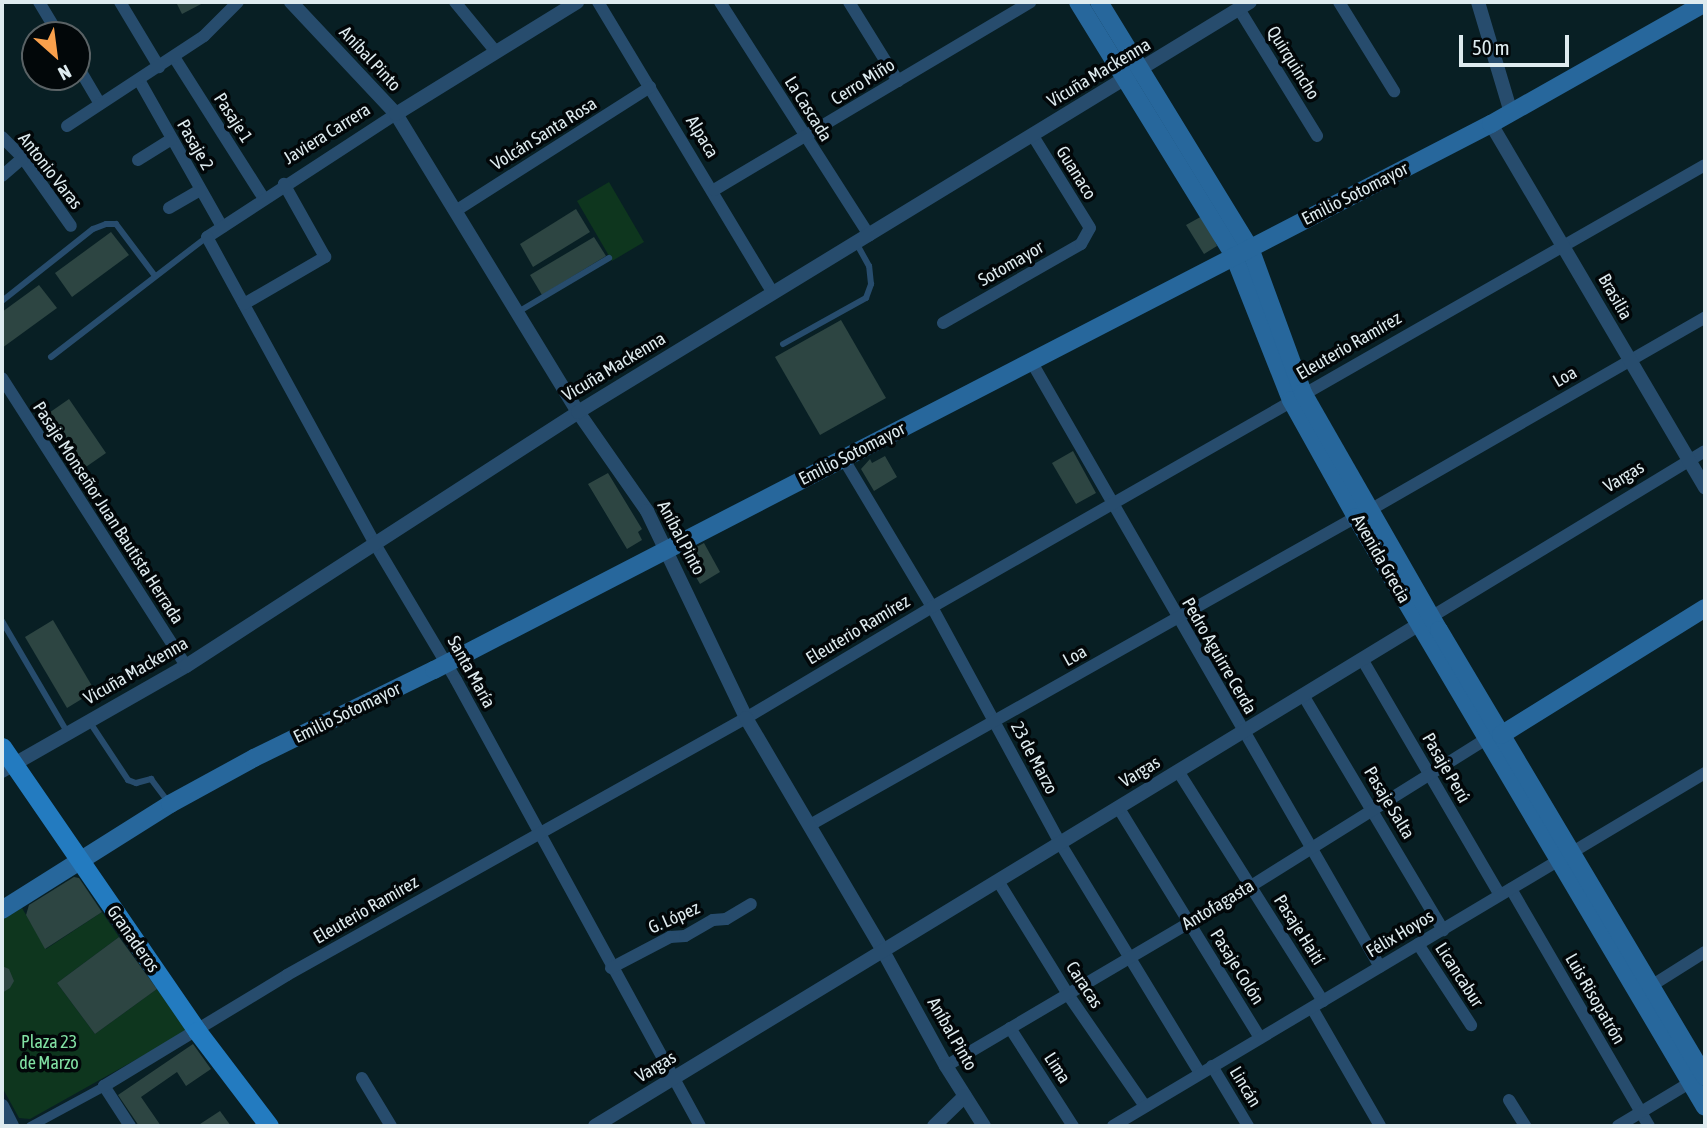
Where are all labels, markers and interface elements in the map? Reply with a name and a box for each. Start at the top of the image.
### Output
north arrow [21,21,91,91]
scale bar [1462,21,1572,65]
street label: Aníbal Pinto [335,22,405,96]
street label: Quirquincho [1262,22,1324,104]
street label: Vicuña Mackenna [1043,34,1155,112]
text: 50 m [1472,35,1510,59]
street label: Cerro Miño [827,54,899,110]
text: N [55,60,75,85]
street label: La Cascada [780,73,836,145]
street label: Pasaje 1 [209,89,257,147]
street label: Volcán Santa Rosa [487,93,601,175]
street label: Javiera Carrera [280,99,374,169]
street label: Alpaca [681,112,723,162]
street label: Pasaje 2 [172,116,218,174]
street label: Antonio Varas [13,128,87,214]
street label: Guanaco [1051,142,1101,204]
street label: Emilio Sotomayor [1298,158,1412,230]
street label: Sotomayor [975,237,1047,291]
street label: Brasilia [1593,270,1637,324]
street label: Eleuterio Ramírez [1293,307,1405,385]
street label: Vicuña Mackenna [558,328,670,406]
street label: Loa [1549,362,1581,392]
street label: Pasaje Monseñor Juan Bautista Herrada [28,398,188,628]
street label: Emilio Sotomayor [795,418,909,490]
street label: Vargas [1600,457,1648,497]
street label: Aníbal Pinto [653,497,709,579]
street label: Avenida Grecia [1347,511,1415,607]
street label: Eleuterio Ramírez [802,591,914,669]
street label: Pedro Aguirre Cerda [1177,594,1261,718]
street label: Santa María [442,632,500,712]
street label: Vicuña Mackenna [80,633,192,709]
street label: Loa [1059,641,1091,671]
street label: Emilio Sotomayor [290,678,404,748]
street label: 23 de Marzo [1006,718,1062,798]
street label: Pasaje Perú [1417,729,1475,807]
street label: Vargas [1116,752,1164,792]
street label: Pasaje Salta [1359,763,1419,843]
street label: Eleuterio Ramírez [310,871,422,949]
street label: Antofagasta [1178,875,1258,935]
street label: Pasaje Haití [1269,891,1329,969]
street label: G. López [645,897,703,939]
street label: Granaderos [102,901,164,977]
street label: Félix Hoyos [1363,906,1437,962]
street label: Pasaje Colón [1205,925,1269,1009]
street label: Licancabur [1430,939,1488,1011]
street label: Luis Risopatrón [1560,950,1630,1048]
street label: Caracas [1061,958,1107,1012]
street label: Aníbal Pinto [922,994,982,1074]
park label: Plaza 23 de Marzo [19,1032,79,1074]
street label: Vargas [632,1047,680,1087]
street label: Lima [1039,1049,1075,1087]
street label: Lincán [1225,1063,1265,1111]

